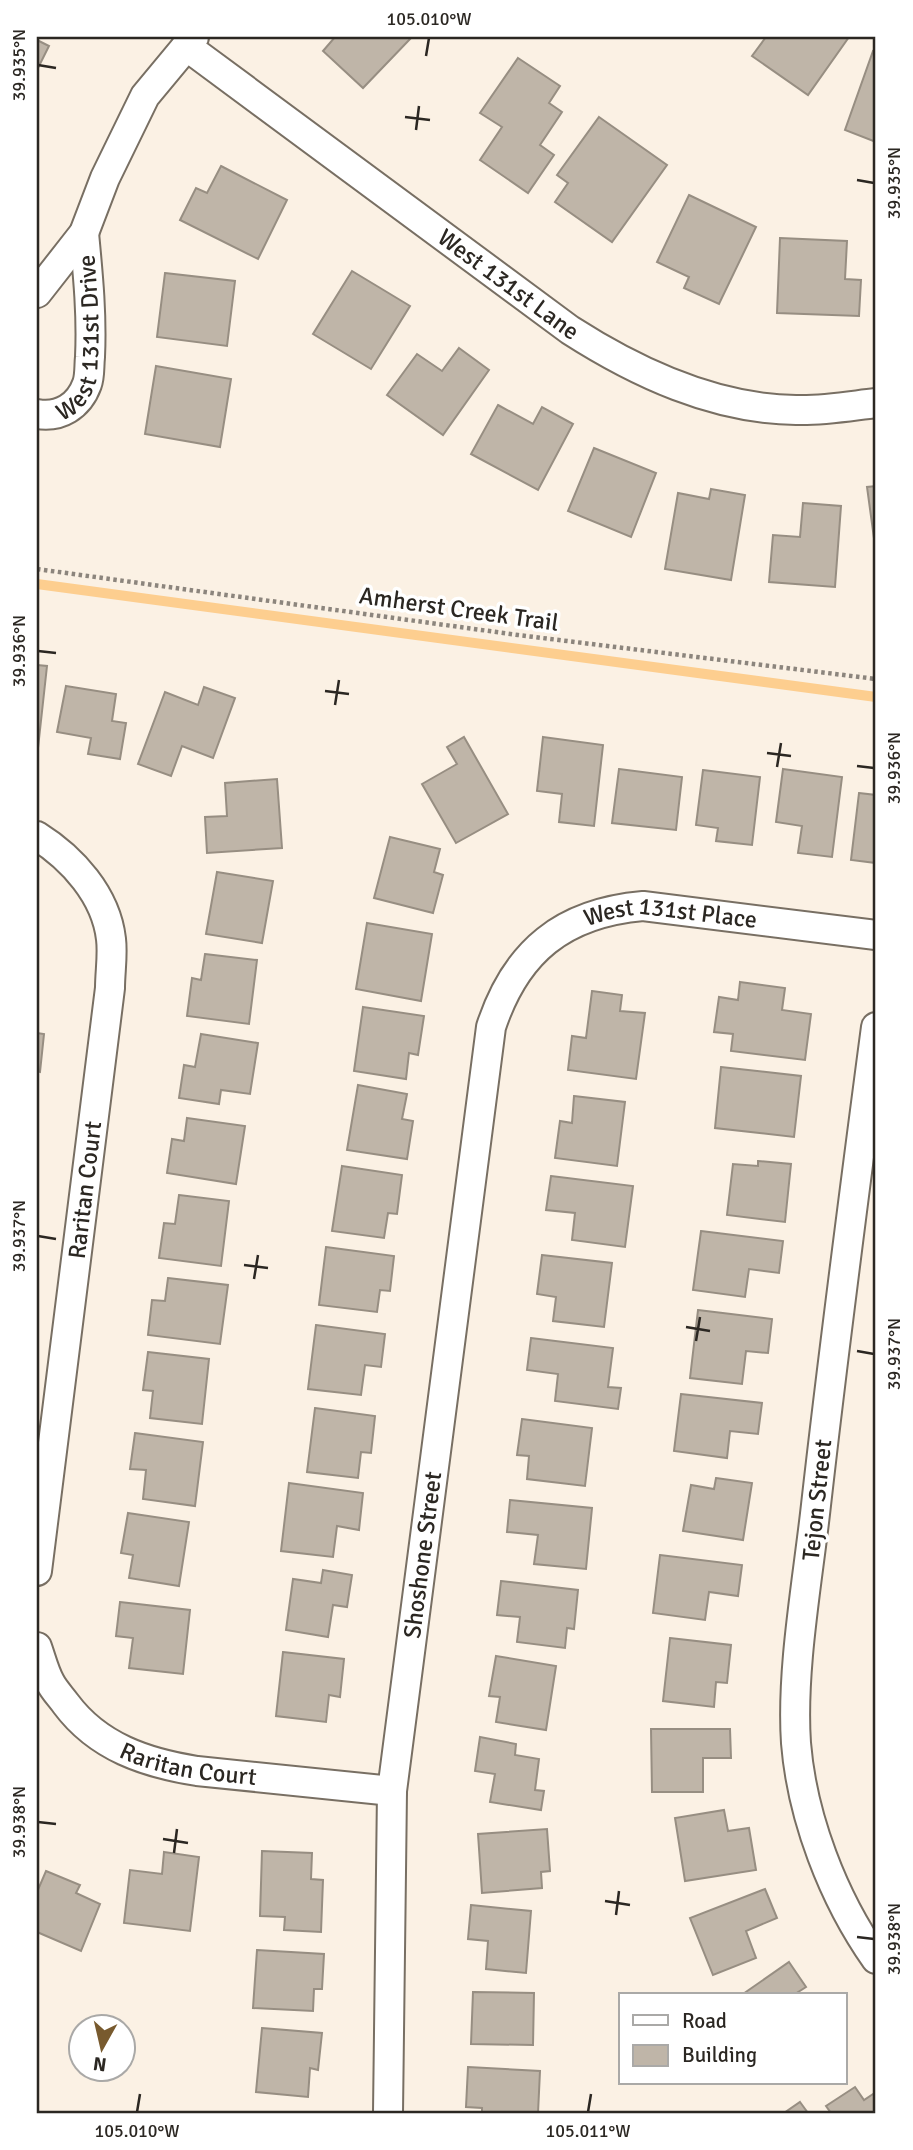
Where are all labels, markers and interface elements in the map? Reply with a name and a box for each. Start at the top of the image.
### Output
text: 105.010°W [386,8,472,30]
text: 39.935°N [8,29,30,101]
text: 39.935°N [883,147,905,219]
street label: West 131st Lane [432,222,584,347]
street label: West 131st Drive [51,254,106,427]
street label: Amherst Creek Trail [357,580,561,638]
text: 39.936°N [8,615,30,687]
text: 39.936°N [883,732,905,804]
street label: West 131st Place [580,891,759,935]
street label: Raritan Court [62,1119,108,1261]
text: 39.937°N [8,1200,30,1272]
text: 39.937°N [883,1318,905,1390]
street label: Tejon Street [796,1438,838,1562]
street label: Shoshone Street [397,1470,448,1640]
street label: Raritan Court [115,1736,258,1792]
text: 39.938°N [8,1786,30,1858]
text: 39.938°N [883,1903,905,1975]
legend [619,1993,846,2084]
text: Road [682,2008,727,2034]
north arrow [66,2014,136,2084]
text: Building [682,2042,757,2068]
text: N [92,2051,108,2077]
text: 105.010°W [94,2120,180,2142]
text: 105.011°W [545,2120,631,2142]

